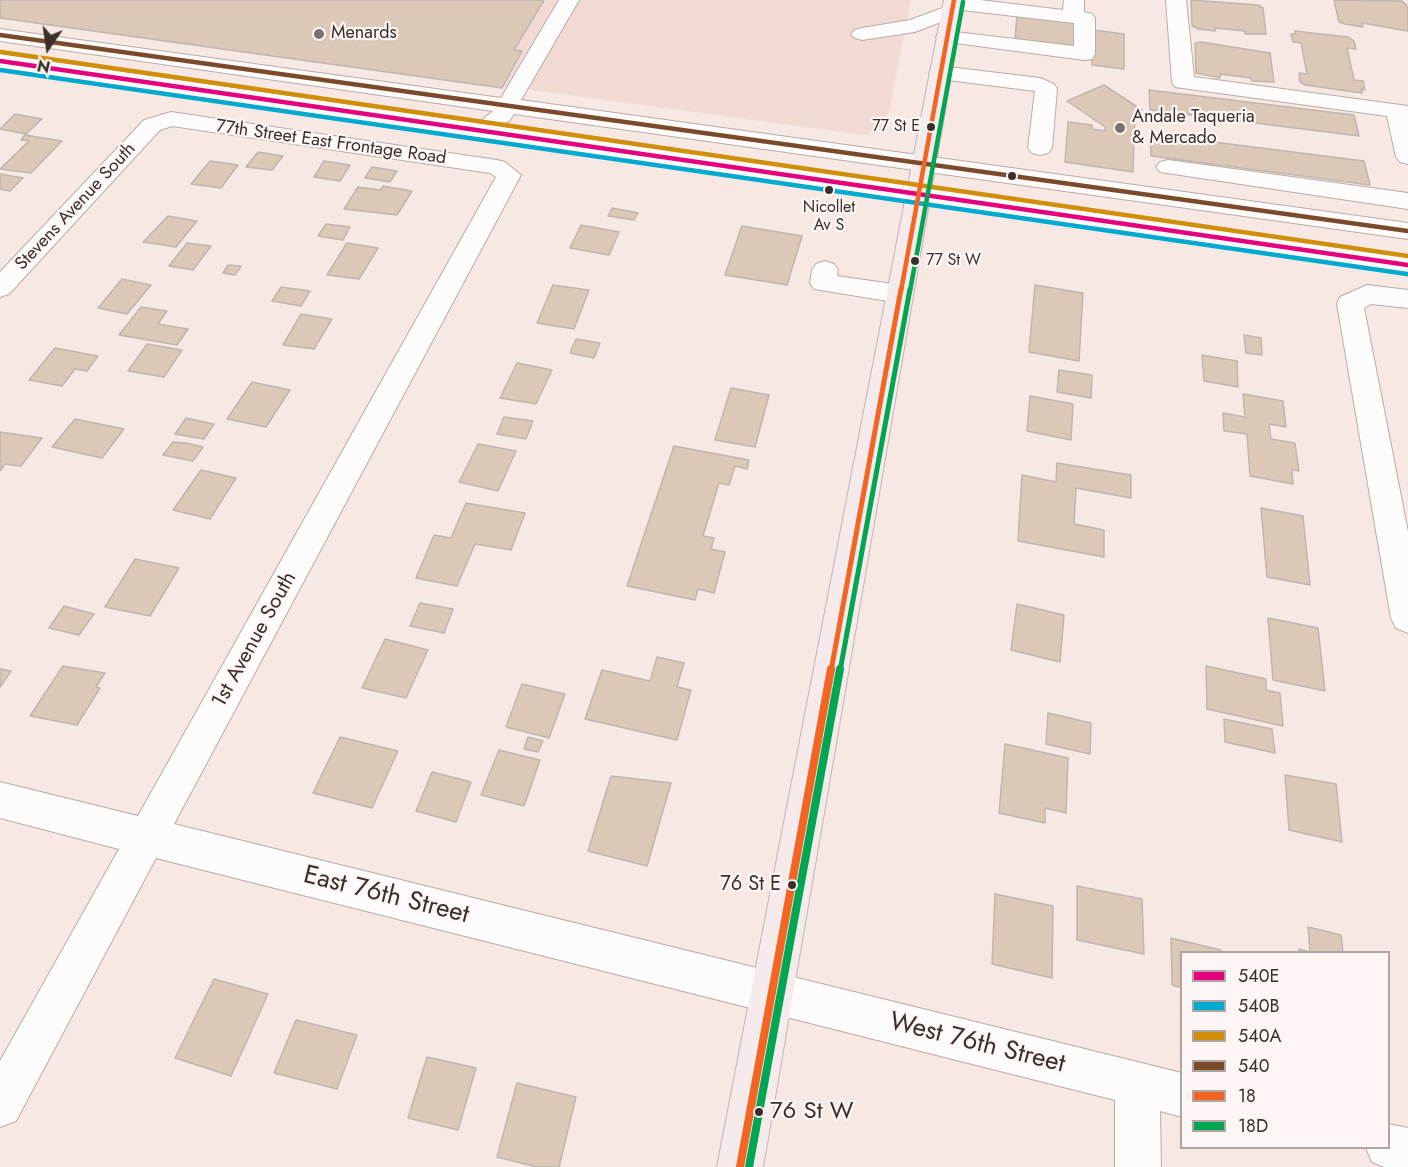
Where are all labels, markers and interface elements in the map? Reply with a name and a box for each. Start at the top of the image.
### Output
north arrow [18,18,78,78]
place label: Menards [331,23,397,45]
marker: Menards [312,27,326,41]
text: N [35,53,53,79]
place label: Andale Taqueria & Mercado [1132,107,1255,150]
street label: 77th Street East Frontage Road [214,116,448,170]
place label: 77 St E [872,117,920,137]
marker: 77 St E [925,121,937,133]
marker: Andale Taqueria & Mercado [1113,121,1127,135]
street label: Stevens Avenue South [11,139,141,275]
unlabelled marker [1006,170,1018,182]
marker: Nicollet Av S [823,184,835,196]
place label: Nicollet Av S [803,198,855,236]
place label: 77 St W [926,251,981,271]
marker: 77 St W [909,255,921,267]
street label: 1st Avenue South [207,568,303,712]
street label: East 76th Street [300,860,472,932]
place label: 76 St E [720,873,781,897]
marker: 76 St E [786,879,798,891]
legend [1180,951,1390,1149]
text: 540E [1238,963,1279,989]
text: 540B [1238,993,1280,1019]
street label: West 76th Street [886,1007,1068,1081]
text: 540A [1238,1023,1281,1049]
text: 540 [1238,1053,1269,1079]
text: 18 [1238,1083,1256,1109]
place label: 76 St W [770,1098,853,1126]
marker: 76 St W [753,1106,765,1118]
text: 18D [1238,1113,1268,1139]

